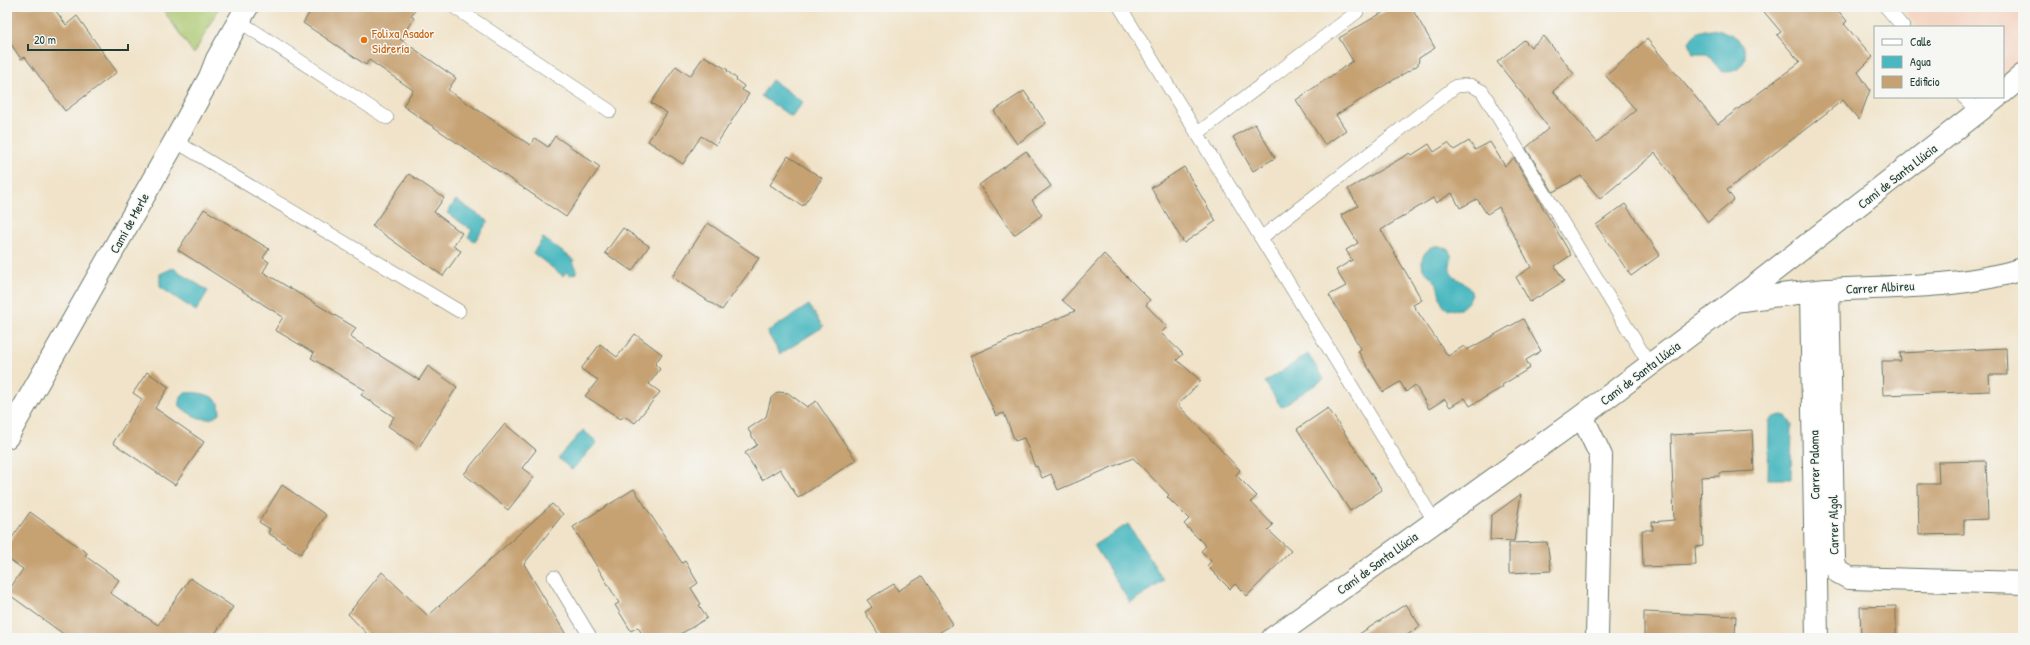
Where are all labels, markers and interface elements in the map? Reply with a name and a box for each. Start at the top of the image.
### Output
place label: Folixa Asador Sidrería [371,24,434,57]
scale bar [28,26,128,52]
legend [1874,26,2004,98]
text: 20 m [34,31,56,48]
text: Calle [1910,33,1931,50]
marker: Folixa Asador Sidrería [359,35,369,45]
text: Agua [1910,53,1931,70]
text: Edificio [1910,73,1940,90]
street label: Camí de Santa Llúcia [1854,139,1940,213]
street label: Camí de Merle [105,189,153,257]
street label: Carrer Albireu [1845,276,1915,298]
street label: Camí de Santa Llúcia [1596,337,1684,409]
street label: Carrer Paloma [1804,430,1824,500]
street label: Carrer Algol [1823,494,1843,555]
street label: Camí de Santa Llúcia [1333,527,1421,599]

